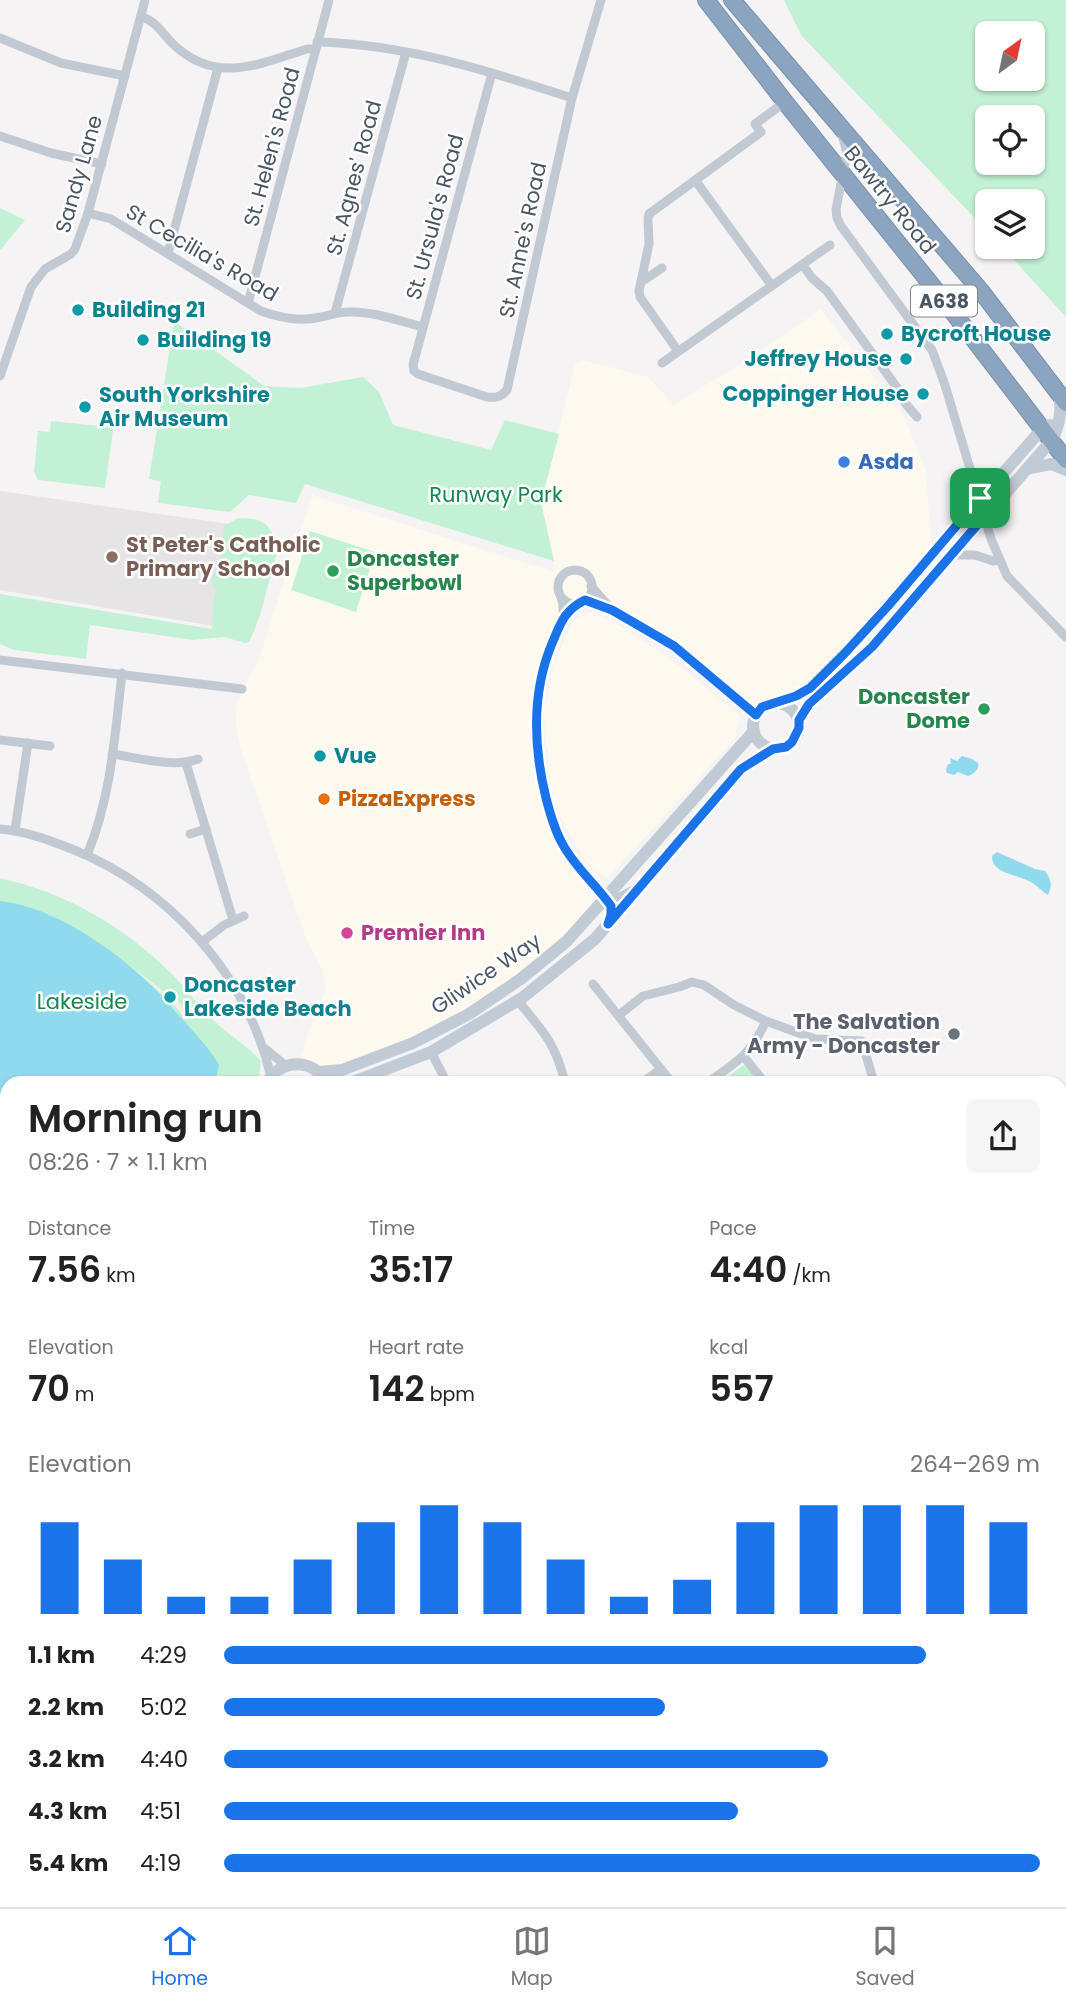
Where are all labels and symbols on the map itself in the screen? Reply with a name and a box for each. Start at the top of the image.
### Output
north arrow [975,21,1045,91]
street label: St. Helen's Road [236,64,307,230]
street label: St. Agnes' Road [319,97,388,259]
street label: Sandy Lane [48,112,109,236]
street label: St. Ursula's Road [398,131,471,303]
street label: Bawtry Road [838,139,943,260]
street label: St. Anne's Road [492,159,553,320]
street label: St Cecilia's Road [121,197,284,308]
road number: A638 [911,286,977,316]
place label: Building 21 [92,295,206,324]
marker: Building 21 [70,302,86,318]
place label: Bycroft House [901,319,1051,348]
place label: Building 19 [157,325,272,354]
marker: Bycroft House [879,326,895,342]
marker: Building 19 [135,332,151,348]
place label: Jeffrey House [745,344,892,373]
marker: Jeffrey House [898,351,914,367]
place label: Coppinger House [723,379,909,408]
place label: South Yorkshire Air Museum [99,380,270,433]
marker: Coppinger House [915,386,931,402]
marker: South Yorkshire Air Museum [77,399,93,415]
place label: Asda [858,447,914,476]
marker: Asda [836,454,852,470]
pin [950,468,1010,528]
park label: Runway Park [429,480,563,509]
place label: St Peter's Catholic Primary School [126,530,321,583]
place label: Doncaster Superbowl [347,544,462,597]
marker: St Peter's Catholic Primary School [104,549,120,565]
marker: Doncaster Superbowl [325,563,341,579]
place label: Doncaster Dome [858,682,970,735]
marker: Doncaster Dome [976,701,992,717]
place label: Vue [334,741,376,770]
marker: Vue [312,748,328,764]
place label: PizzaExpress [338,784,476,813]
marker: PizzaExpress [316,791,332,807]
place label: Premier Inn [361,918,485,947]
marker: Premier Inn [339,925,355,941]
street label: Gliwice Way [425,926,547,1021]
place label: Doncaster Lakeside Beach [184,970,352,1023]
park label: Lakeside [37,987,127,1016]
marker: Doncaster Lakeside Beach [162,989,178,1005]
place label: The Salvation Army - Doncaster [747,1007,940,1060]
marker: The Salvation Army - Doncaster [946,1026,962,1042]

